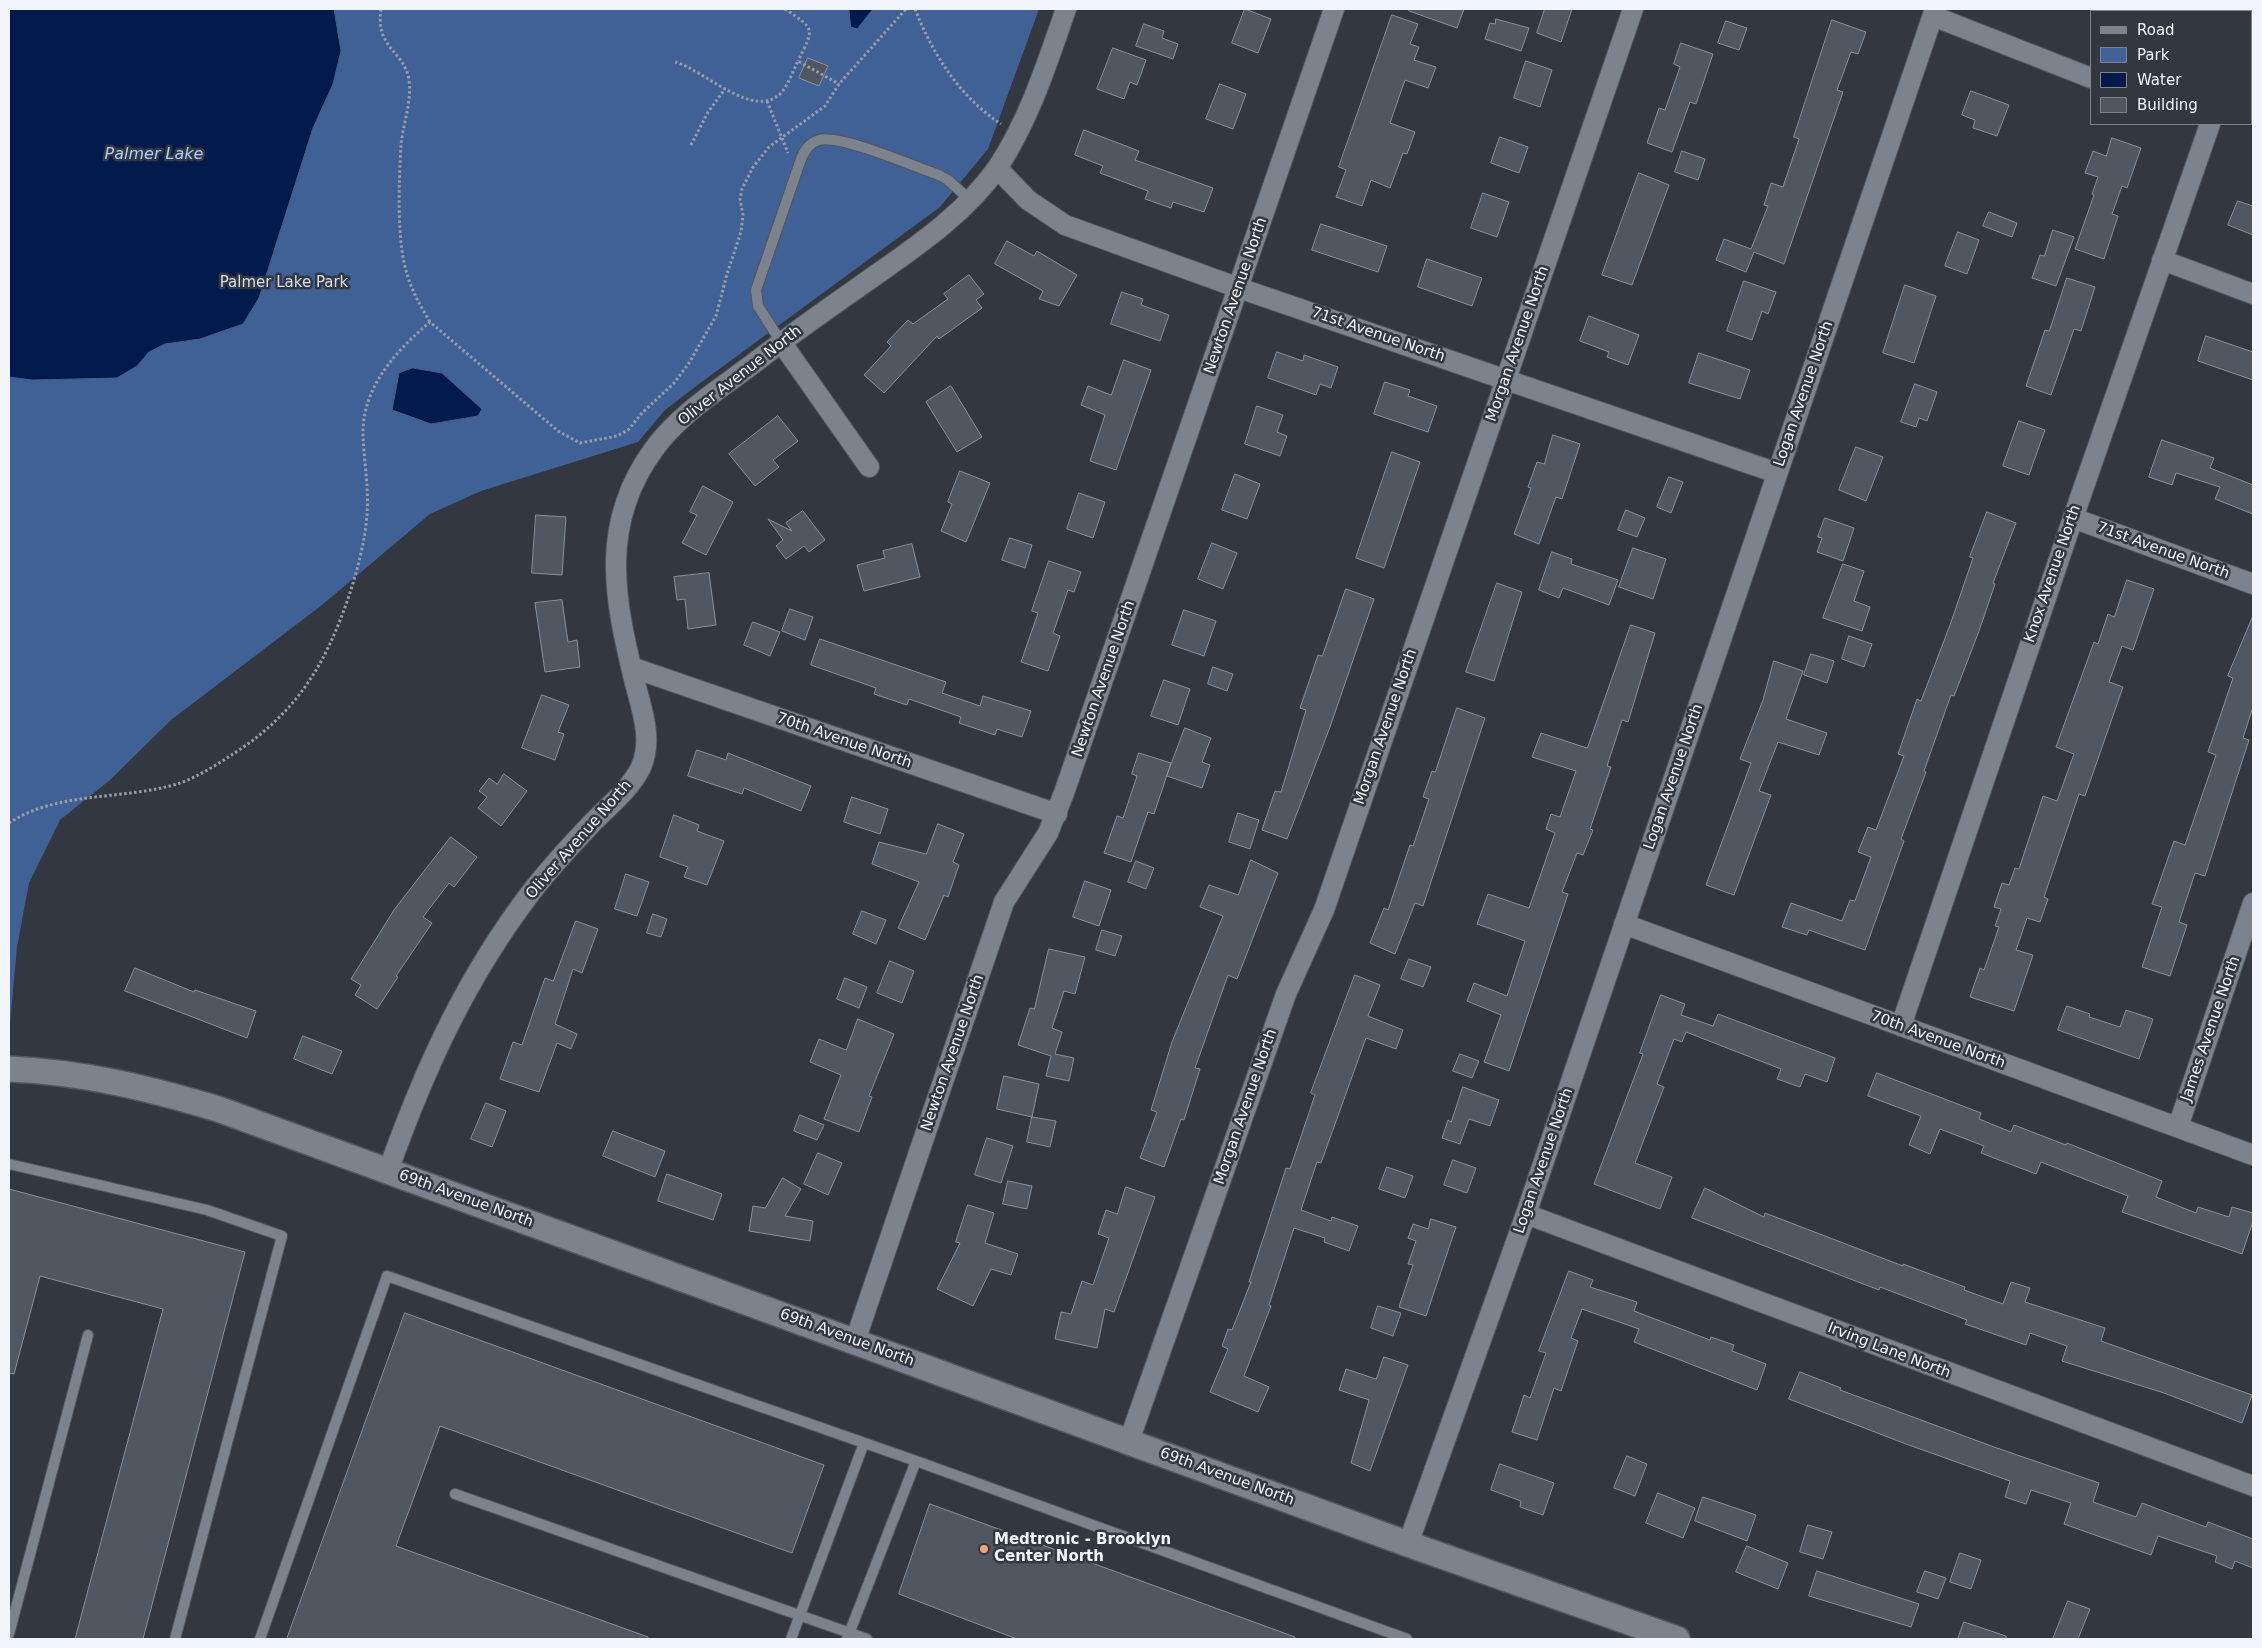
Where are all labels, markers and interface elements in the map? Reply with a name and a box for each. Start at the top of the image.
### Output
legend [2090,10,2252,125]
text: Road [2137,21,2175,39]
text: Park [2137,46,2169,64]
text: Water [2137,71,2181,89]
text: Building [2137,96,2198,114]
water label: Palmer Lake [105,145,203,165]
street label: Newton Avenue North [1201,215,1271,377]
street label: Morgan Avenue North [1483,264,1553,424]
park label: Palmer Lake Park [220,274,348,292]
street label: 71st Avenue North [1309,304,1447,366]
street label: Logan Avenue North [1771,319,1837,469]
street label: Oliver Avenue North [675,322,805,430]
street label: Knox Avenue North [2021,503,2085,645]
street label: 71st Avenue North [2094,519,2232,583]
street label: Newton Avenue North [1069,598,1139,760]
street label: Morgan Avenue North [1351,647,1421,807]
street label: Logan Avenue North [1641,702,1707,852]
street label: 70th Avenue North [774,709,914,773]
street label: Oliver Avenue North [522,777,636,903]
street label: James Avenue North [2178,954,2244,1104]
street label: Newton Avenue North [918,972,988,1134]
street label: 70th Avenue North [1868,1007,2008,1073]
street label: Morgan Avenue North [1211,1027,1281,1187]
street label: Logan Avenue North [1511,1086,1577,1236]
street label: 69th Avenue North [396,1166,536,1232]
street label: 69th Avenue North [777,1305,917,1371]
street label: Irving Lane North [1825,1319,1953,1383]
street label: 69th Avenue North [1157,1444,1297,1510]
place label: Medtronic - Brooklyn Center North [994,1531,1171,1566]
marker: Medtronic - Brooklyn Center North [978,1543,990,1555]

